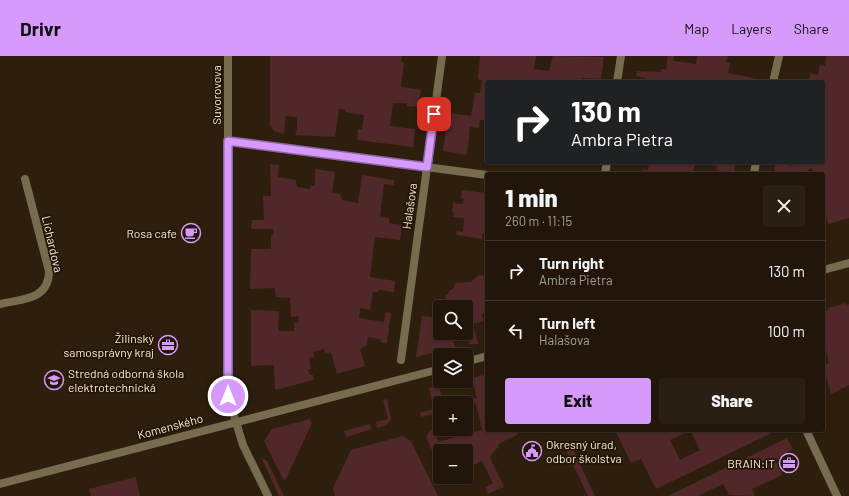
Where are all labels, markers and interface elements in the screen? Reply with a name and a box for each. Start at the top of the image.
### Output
text: Drivr [20,17,61,40]
text: Map [684,20,709,37]
text: Layers [731,20,772,37]
text: Share [794,20,829,37]
street label: Suvorovova [209,65,223,125]
text: 130 m [571,94,641,128]
icon: right [505,96,557,148]
pin [417,97,451,131]
icon: arrive [423,103,445,125]
text: Ambra Pietra [571,128,673,150]
street label: Halašova [399,182,419,230]
text: 1 min [505,183,558,212]
button: close [763,185,805,227]
text: 260 m · 11:15 [505,213,572,229]
street label: Lichardova [40,214,66,274]
cafe icon: Rosa cafe [180,222,202,244]
place label: Rosa cafe [126,226,177,240]
text: Turn right [539,254,604,272]
icon: right [505,260,527,282]
text: 130 m [768,262,805,280]
text: Ambra Pietra [539,272,613,288]
map controls [433,300,473,484]
button: search [433,300,473,340]
text: Turn left [539,314,595,332]
icon: left [505,320,527,342]
text: 100 m [767,322,805,340]
place label: Žilinský samosprávny kraj [64,331,154,359]
text: Halašova [539,332,590,348]
office icon: Žilinský samosprávny kraj [157,334,179,356]
button: layers [433,348,473,388]
place label: Stredná odborná škola elektrotechnická [68,366,184,394]
school or university icon: Stredná odborná škola elektrotechnická [43,369,65,391]
position arrow [207,375,249,417]
button: Exit [505,378,651,424]
button: Share [659,378,805,424]
button: + [433,396,473,436]
street label: Komenského [136,411,204,441]
place label: Okresný úrad, odbor školstva [546,437,622,465]
public building icon: Okresný úrad, odbor školstva [521,440,543,462]
button: − [433,444,473,484]
office icon: BRAIN:IT [778,452,800,474]
place label: BRAIN:IT [727,456,775,470]

